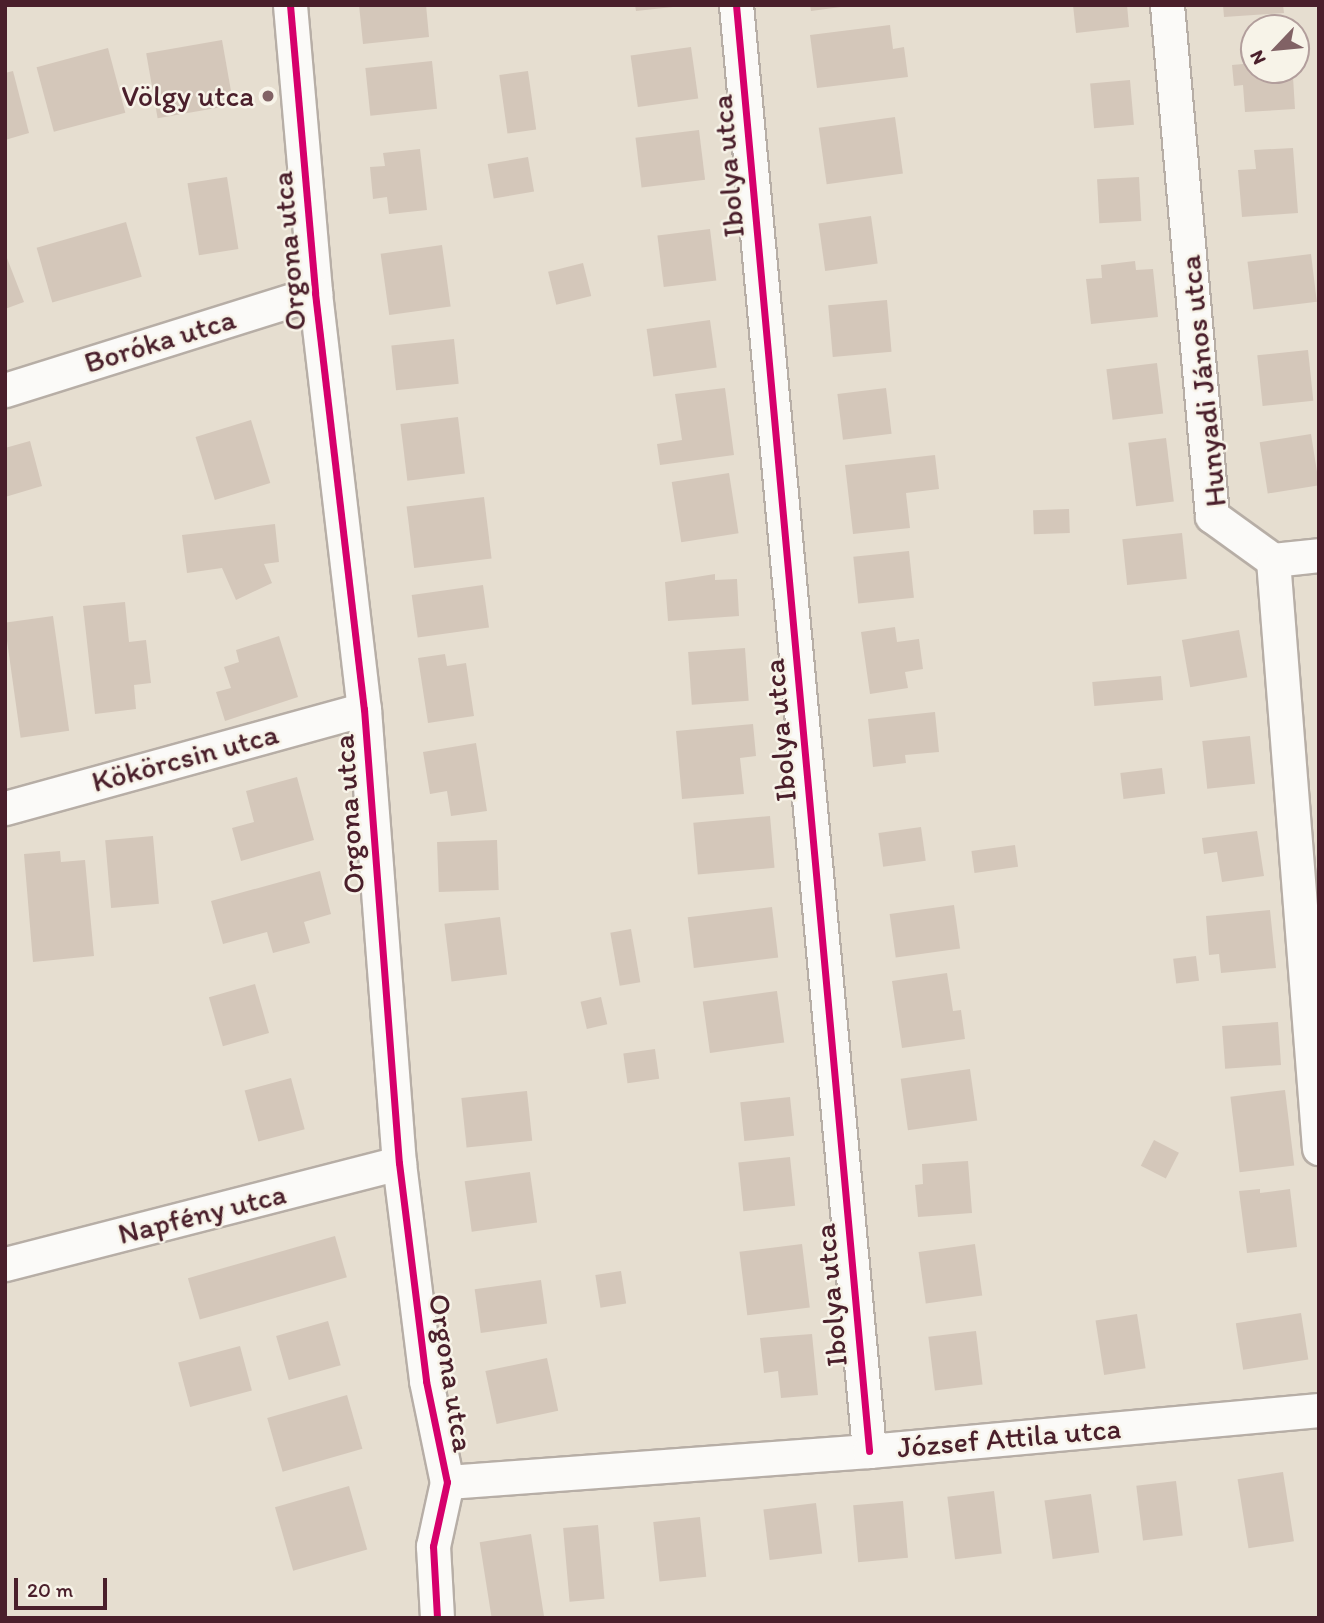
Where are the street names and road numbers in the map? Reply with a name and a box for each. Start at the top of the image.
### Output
street label: Ibolya utca [704,93,752,239]
street label: Orgona utca [264,170,314,332]
street label: Hunyadi János utca [1172,254,1234,508]
street label: Boróka utca [81,301,239,381]
street label: Ibolya utca [756,657,804,803]
street label: Kökörcsin utca [88,716,282,800]
street label: Orgona utca [325,733,373,895]
street label: Napfény utca [114,1176,290,1252]
street label: Ibolya utca [807,1222,855,1368]
street label: Orgona utca [421,1292,481,1454]
street label: József Attila utca [896,1410,1122,1466]

